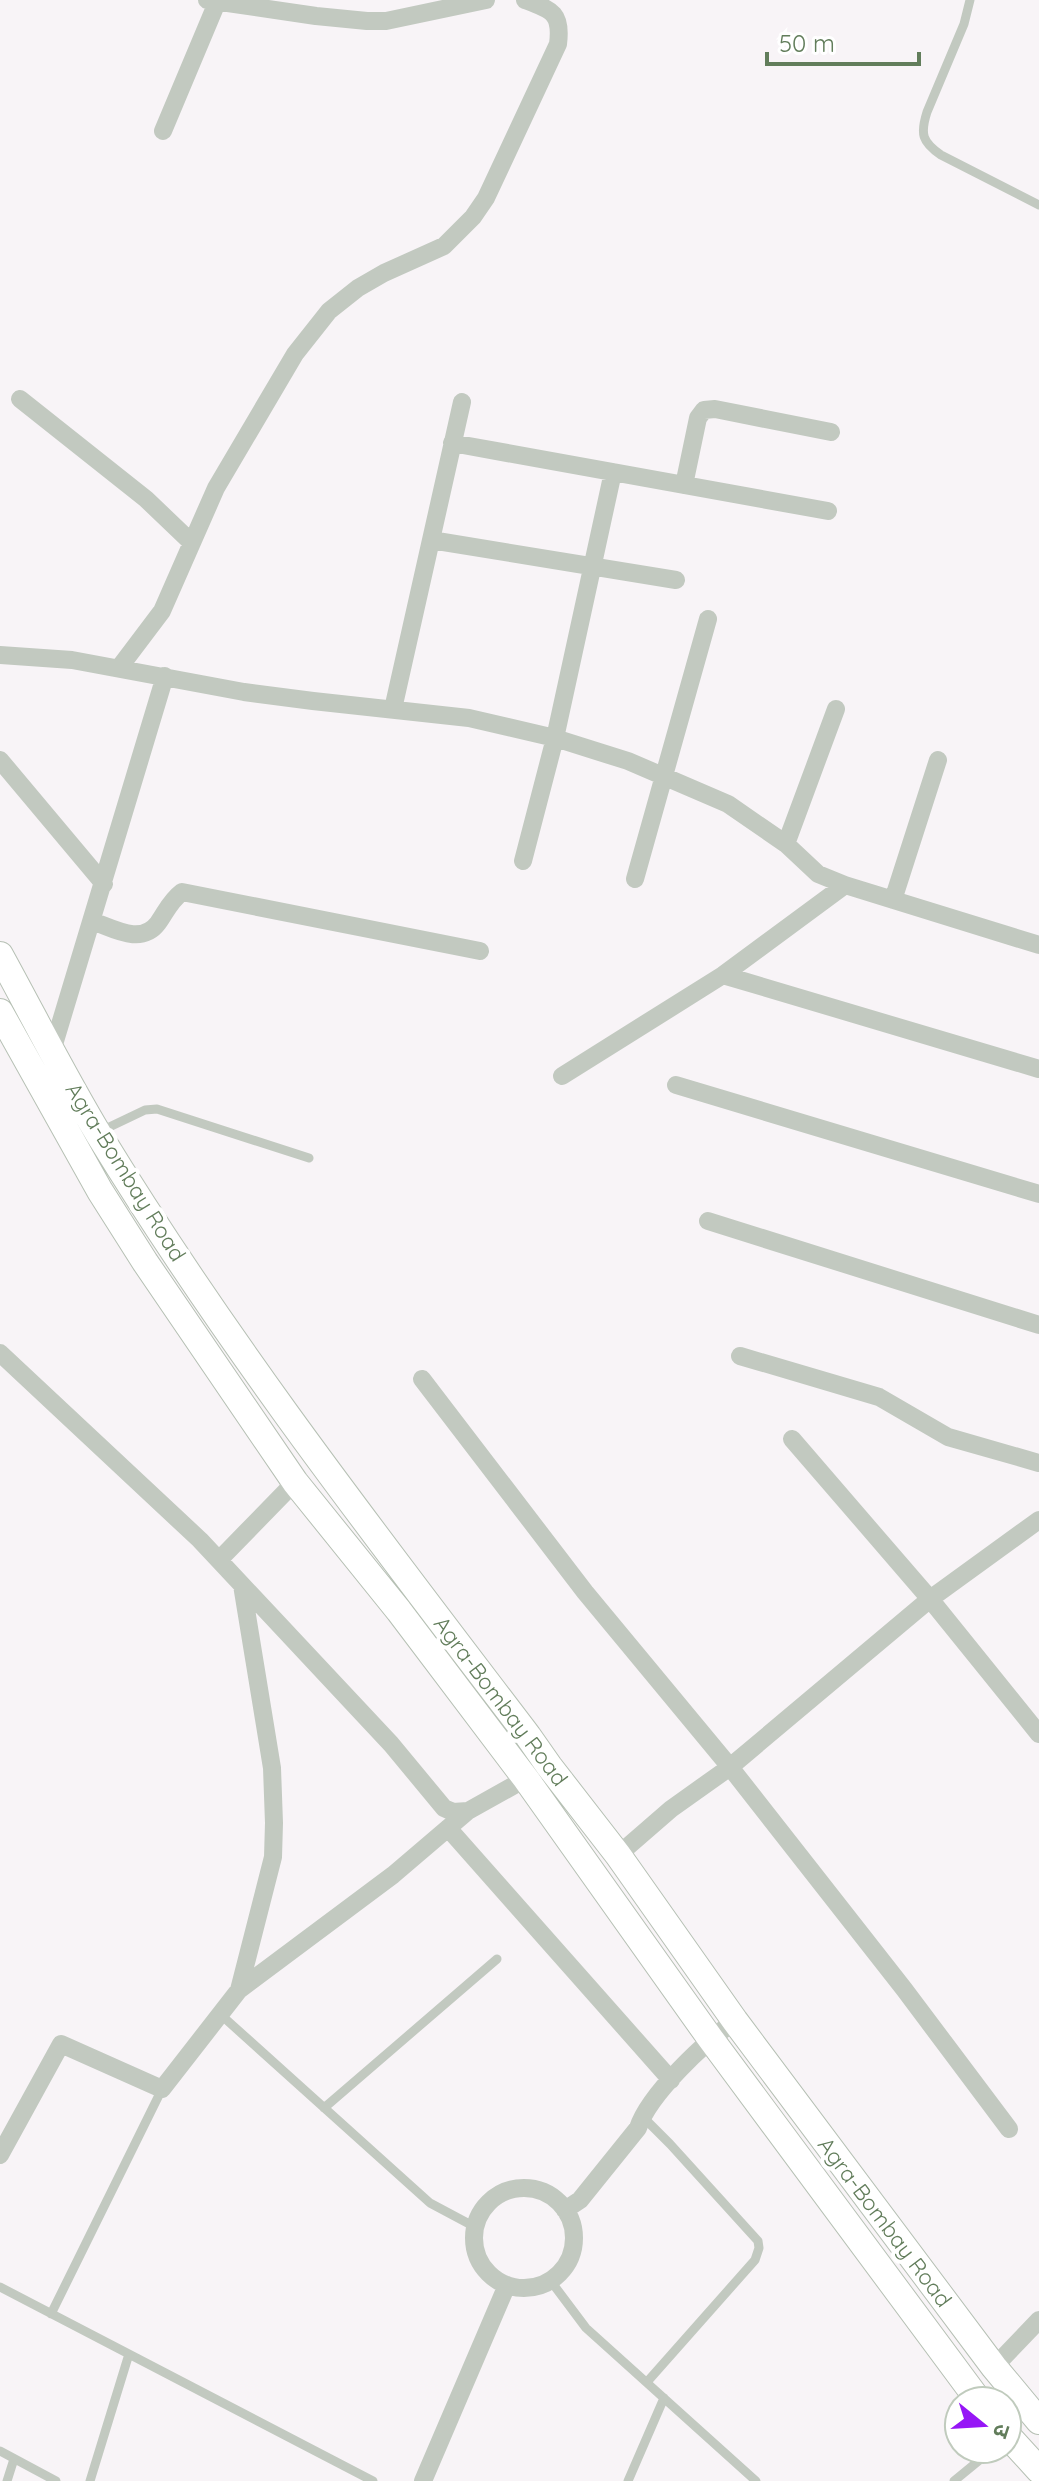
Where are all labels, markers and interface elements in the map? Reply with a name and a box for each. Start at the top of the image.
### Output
scale bar [767,16,919,66]
text: 50 m [779,28,835,58]
street label: Agra-Bombay Road [60,1077,192,1267]
street label: Agra-Bombay Road [428,1611,574,1791]
street label: Agra-Bombay Road [812,2132,958,2312]
north arrow [943,2385,1023,2465]
text: उ [986,2421,1017,2443]

